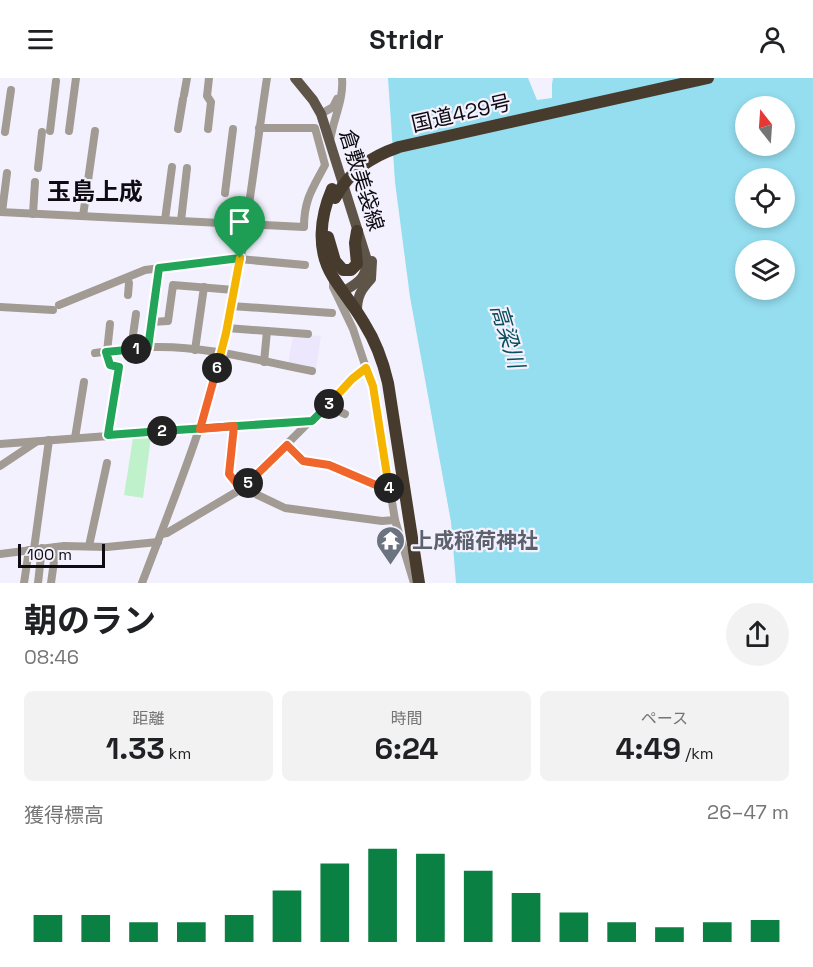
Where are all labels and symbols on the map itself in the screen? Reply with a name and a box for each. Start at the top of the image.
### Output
street label: 国道429号 [408,88,514,138]
north arrow [735,96,795,156]
street label: 倉敷美袋線 [334,126,390,234]
district label: 玉島上成 [47,176,143,207]
pin [214,196,265,258]
water label: 高梁川 [485,300,532,374]
pin: 1 [121,334,151,364]
pin: 6 [202,353,232,383]
pin: 3 [314,389,344,419]
pin: 2 [147,416,177,446]
pin: 5 [233,468,263,498]
pin: 4 [374,473,404,503]
temple icon: 上成稲荷神社 [375,524,407,566]
place label: 上成稲荷神社 [412,527,538,554]
scale bar [18,541,105,568]

